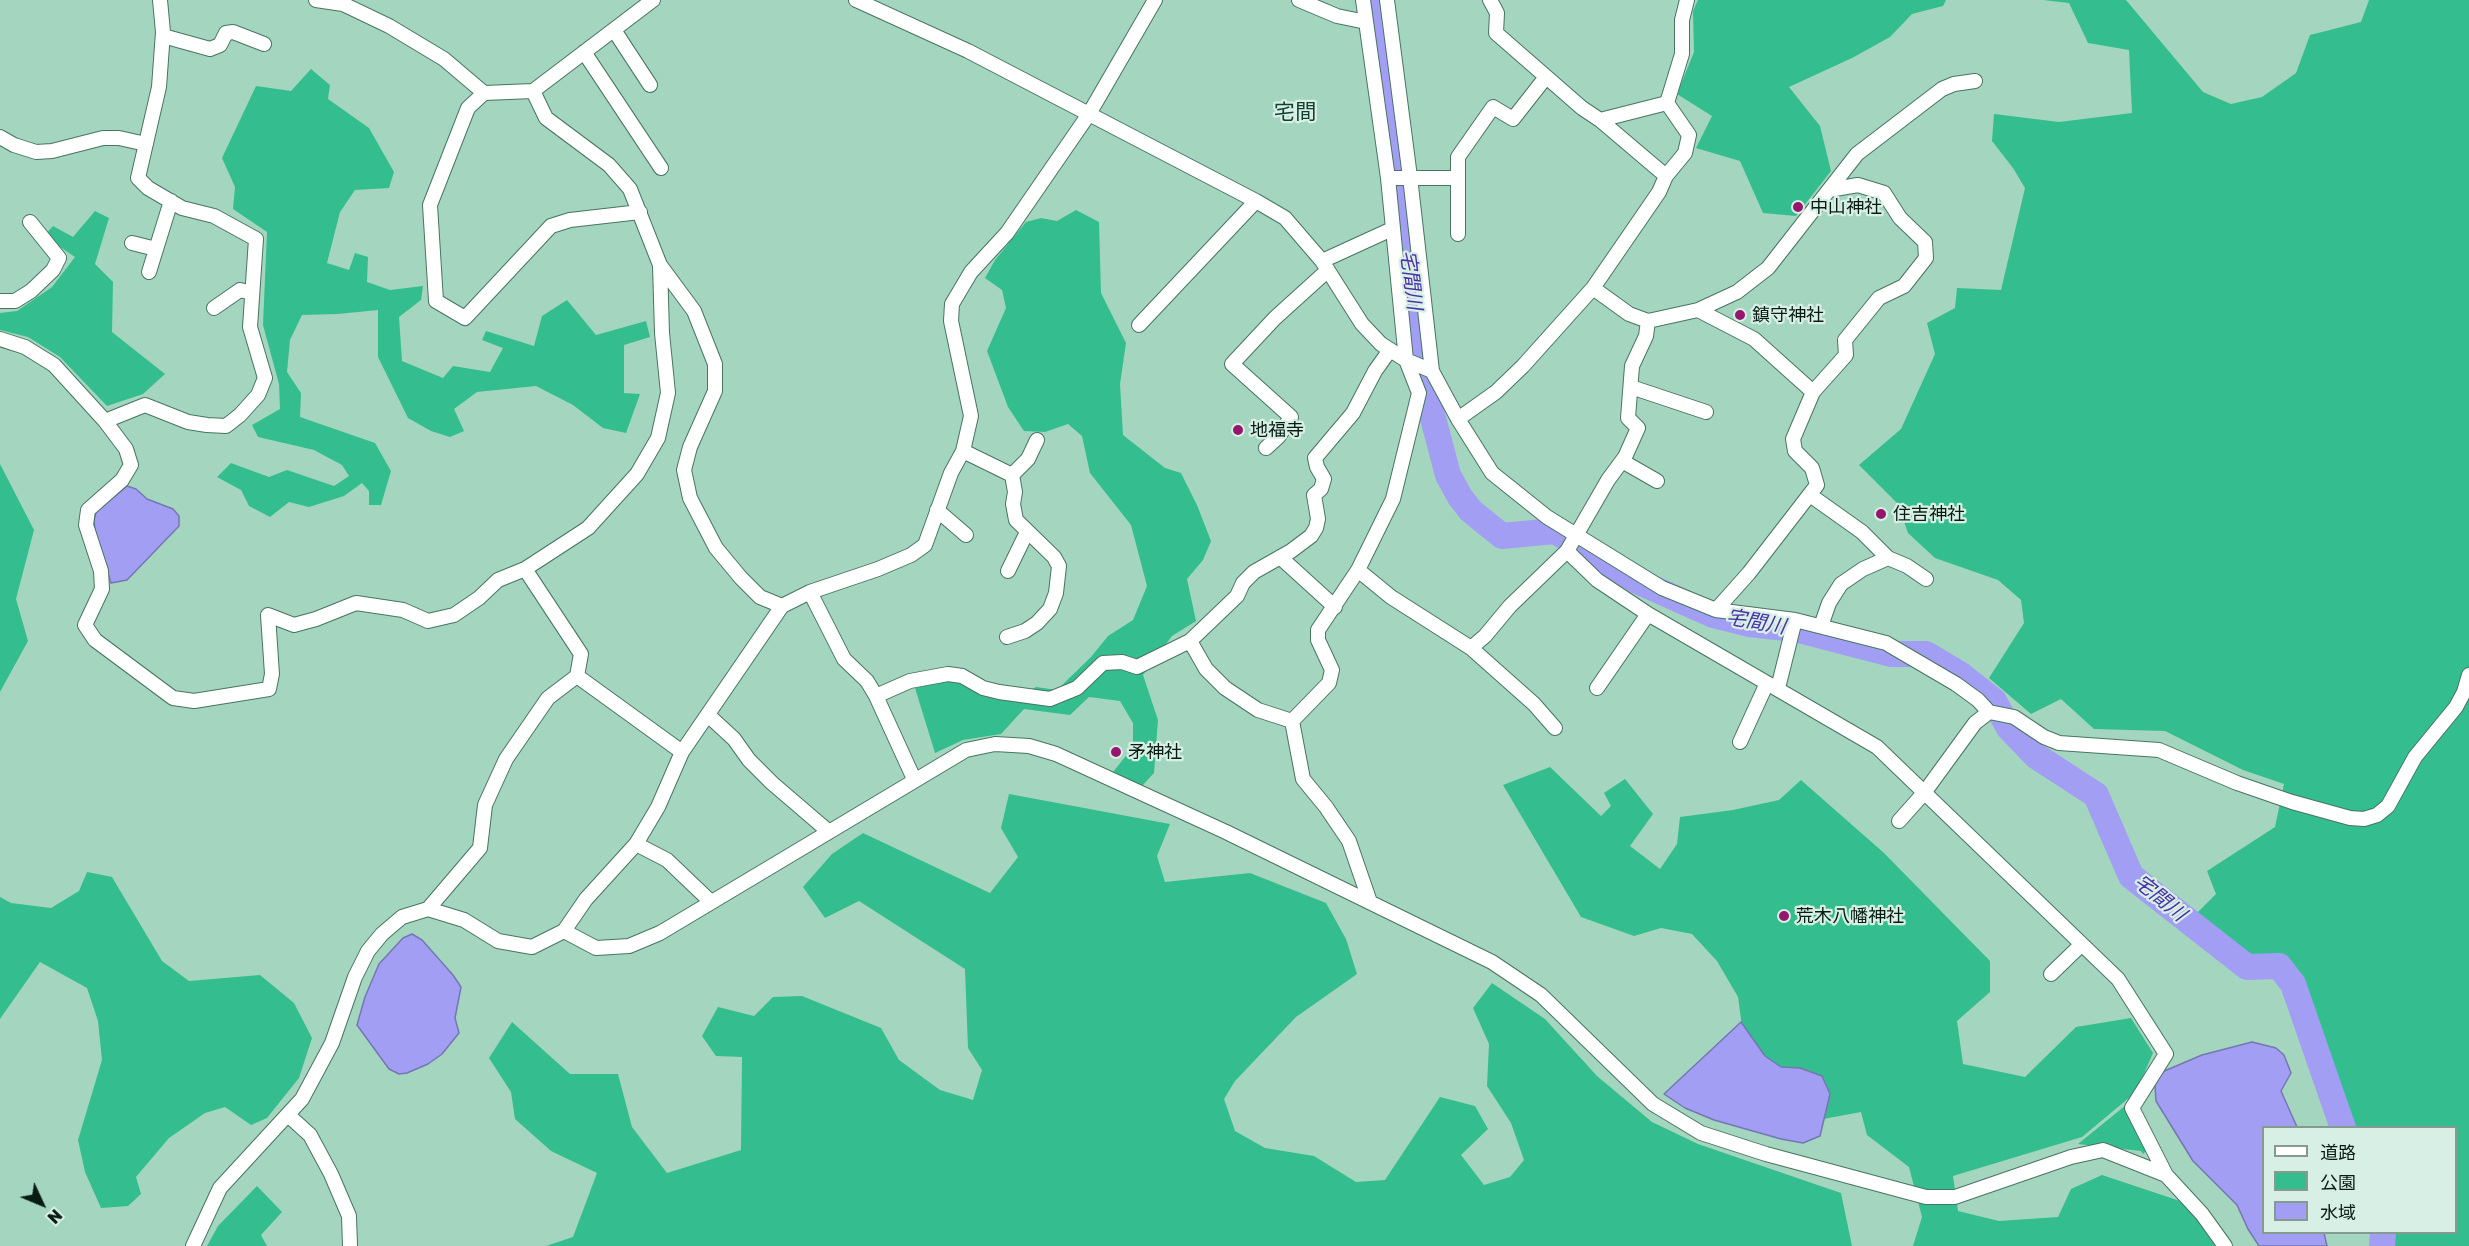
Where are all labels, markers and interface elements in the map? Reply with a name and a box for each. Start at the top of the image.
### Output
district label: 宅間 [1274,99,1316,125]
place label: 中山神社 [1810,196,1882,218]
marker: 中山神社 [1791,200,1805,214]
water label: 宅間川 [1395,249,1427,311]
place label: 鎮守神社 [1752,304,1824,326]
marker: 鎮守神社 [1733,308,1747,322]
place label: 地福寺 [1250,419,1304,441]
marker: 地福寺 [1231,423,1245,437]
place label: 住吉神社 [1893,503,1965,525]
marker: 住吉神社 [1874,507,1888,521]
water label: 宅間川 [1724,605,1788,639]
place label: 矛神社 [1128,741,1182,763]
marker: 矛神社 [1109,745,1123,759]
water label: 宅間川 [2129,870,2191,926]
place label: 荒木八幡神社 [1796,905,1904,927]
marker: 荒木八幡神社 [1777,909,1791,923]
legend [2262,1126,2457,1234]
text: 道路 [2320,1141,2356,1163]
text: 公園 [2320,1171,2356,1193]
north arrow [12,1174,72,1234]
text: 水域 [2320,1201,2356,1223]
text: N [44,1205,66,1228]

